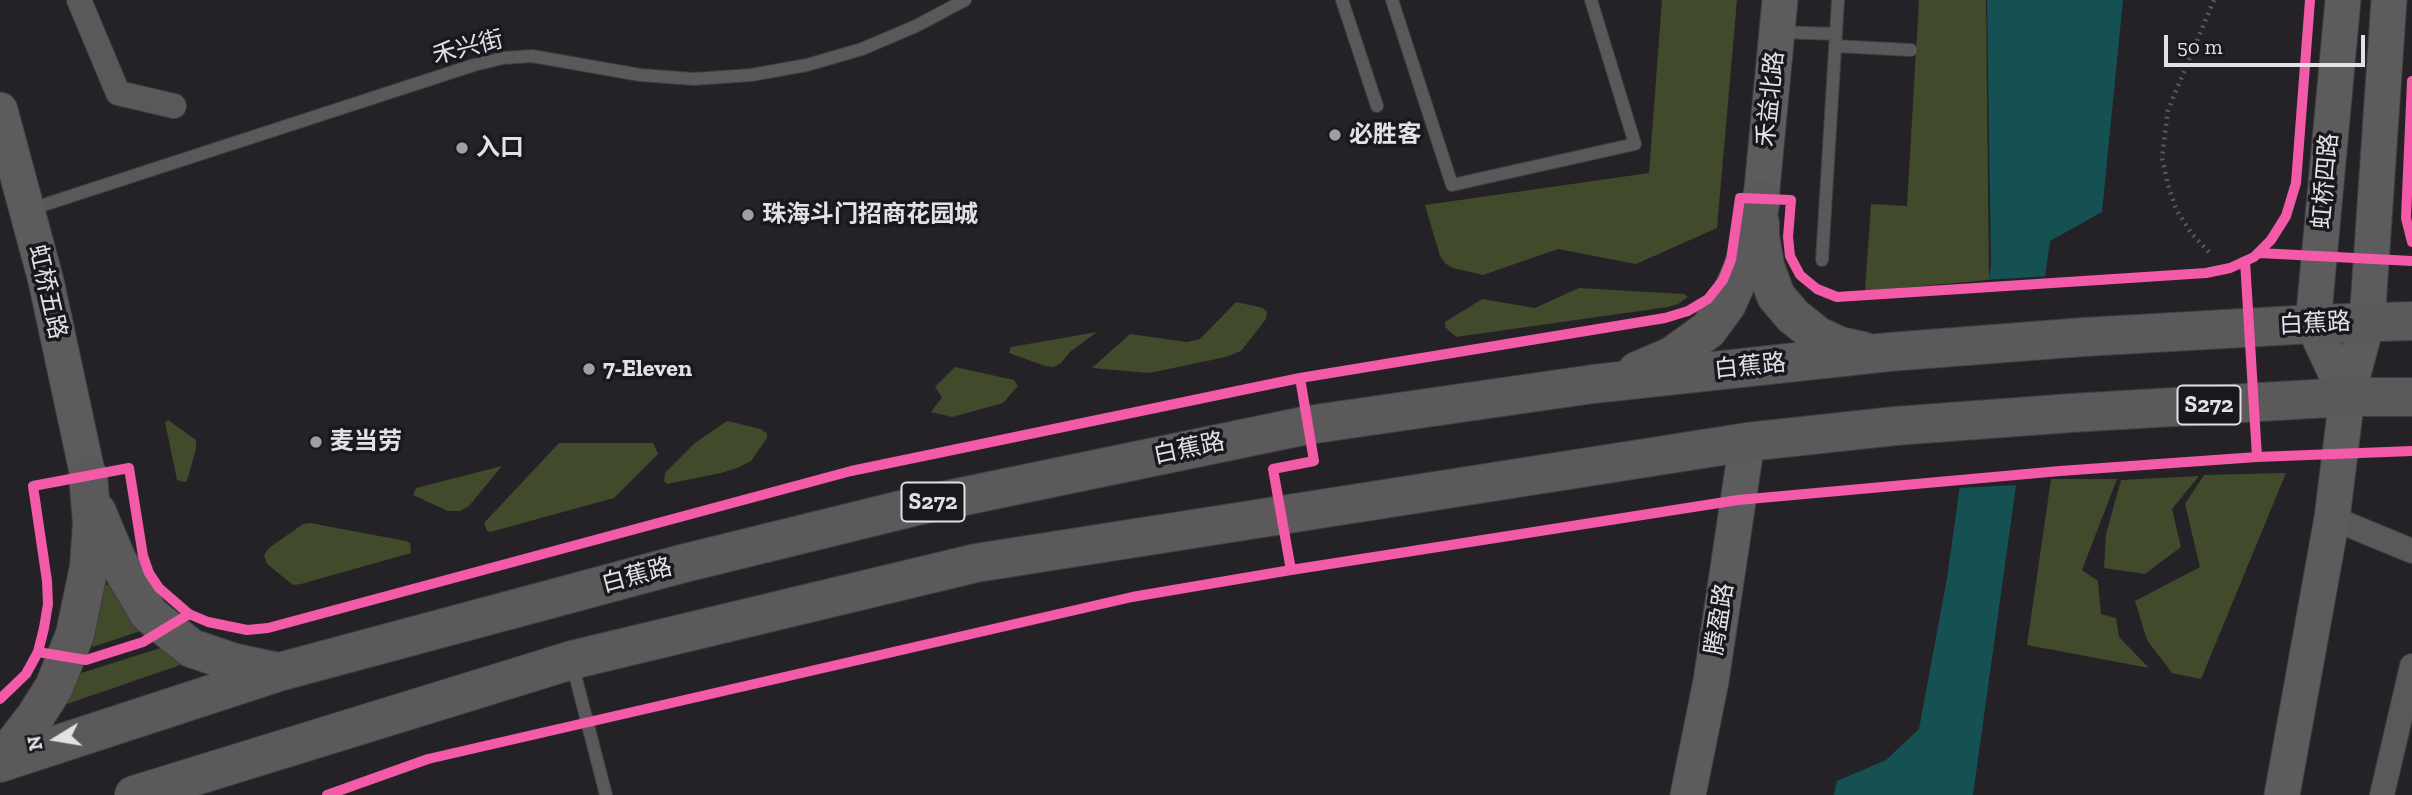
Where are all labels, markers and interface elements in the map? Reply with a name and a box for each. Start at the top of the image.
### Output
scale bar [2167,21,2368,65]
street label: 禾兴街 [430,25,506,71]
text: 50 m [2177,34,2223,59]
street label: 禾益北路 [1752,50,1790,148]
place label: 必胜客 [1349,121,1421,149]
marker: 必胜客 [1327,127,1343,143]
street label: 虹桥四路 [2307,132,2345,230]
place label: 入口 [476,134,524,162]
marker: 入口 [454,140,470,156]
place label: 珠海斗门招商花园城 [762,201,978,229]
marker: 珠海斗门招商花园城 [740,207,756,223]
street label: 虹桥五路 [22,242,72,342]
street label: 白蕉路 [2278,308,2352,340]
street label: 白蕉路 [1713,349,1787,385]
place label: 7-Eleven [603,355,692,383]
marker: 7-Eleven [581,361,597,377]
road number: S272 [2178,386,2240,424]
street label: 白蕉路 [1151,427,1227,471]
place label: 麦当劳 [330,428,402,456]
marker: 麦当劳 [308,434,324,450]
road number: S272 [902,482,964,522]
street label: 白蕉路 [598,553,676,599]
street label: 腾盈路 [1700,581,1740,657]
north arrow [21,704,91,774]
text: N [22,734,48,752]

